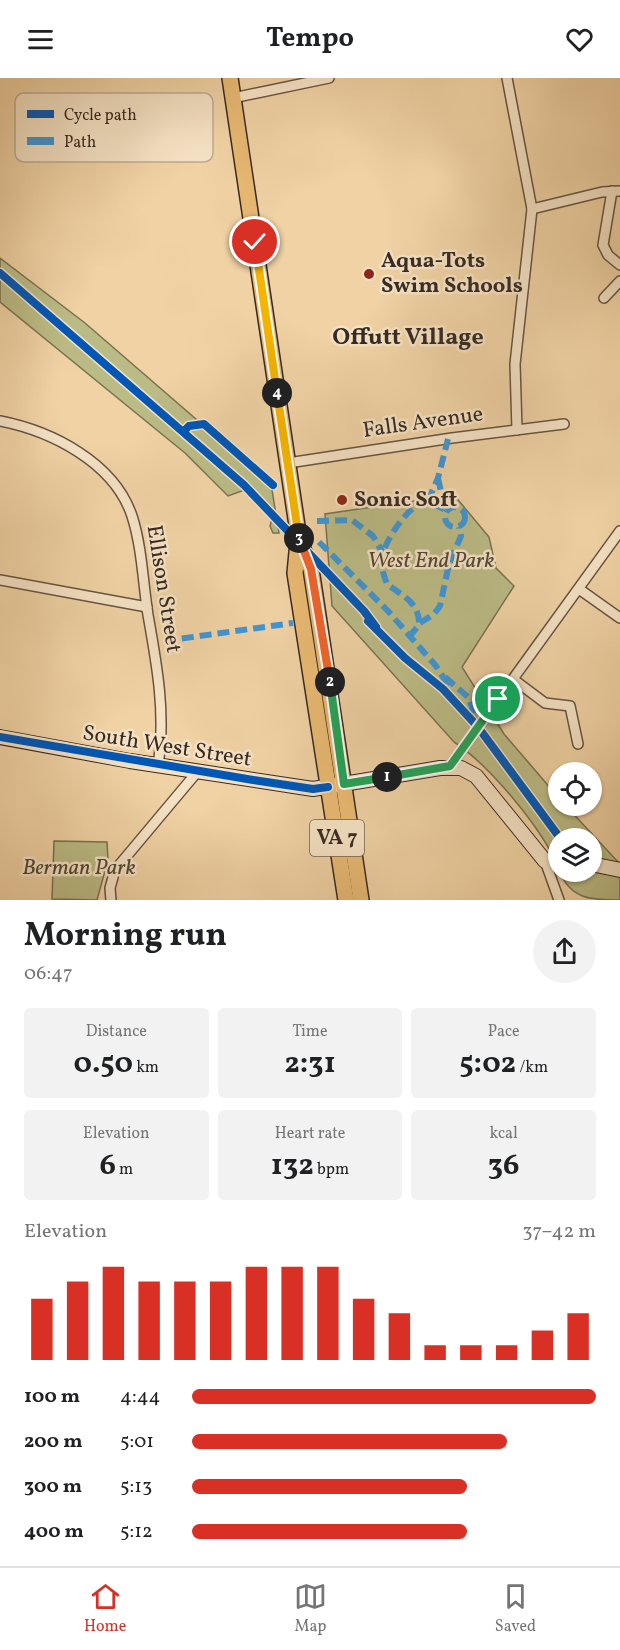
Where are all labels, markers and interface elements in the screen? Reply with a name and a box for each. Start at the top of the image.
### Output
text: Tempo [266,20,354,58]
icon: menu [24,23,57,56]
icon: heart [563,23,596,56]
legend [15,93,213,162]
text: Cycle path [64,105,137,127]
text: Path [64,132,96,154]
pin [229,216,280,267]
icon: check [238,225,271,258]
place label: Aqua-Tots Swim Schools [381,246,523,302]
marker: Aqua-Tots Swim Schools [362,267,376,281]
district label: Offutt Village [332,321,484,355]
pin: 4 [262,378,292,408]
text: 4 [272,382,282,404]
street label: Falls Avenue [361,399,485,447]
place label: Sonic Soft [354,485,457,516]
marker: Sonic Soft [335,493,349,507]
street label: Ellison Street [138,523,188,656]
pin: 3 [284,523,314,553]
text: 3 [295,527,303,549]
park label: West End Park [368,546,495,577]
pin: 2 [315,667,345,697]
text: 2 [326,671,334,693]
pin [472,673,523,724]
icon: arrive [481,682,514,715]
street label: South West Street [80,718,254,776]
pin: 1 [372,762,402,792]
map controls [548,762,602,882]
button: locate [548,762,602,816]
text: 1 [384,766,390,788]
road number: VA 7 [310,820,364,856]
button: layers [548,828,602,882]
park label: Berman Park [22,853,136,884]
text: Morning run [24,914,227,960]
button: share [533,920,596,983]
text: 06:47 [24,960,73,988]
text: Distance [86,1021,147,1043]
text: Time [292,1021,328,1043]
text: Pace [488,1021,520,1043]
text: 0.50 [74,1043,133,1085]
text: 2:31 [284,1043,336,1085]
text: 5:02 [459,1043,516,1085]
text: km [133,1057,159,1079]
text: /km [516,1057,548,1079]
text: Elevation [83,1123,150,1145]
text: Heart rate [275,1123,345,1145]
text: kcal [489,1123,518,1145]
text: 6 [99,1145,116,1187]
text: 132 [271,1145,314,1187]
text: 36 [488,1145,520,1187]
text: m [116,1159,133,1181]
text: bpm [314,1159,349,1181]
text: Elevation [24,1218,107,1246]
text: 37–42 m [522,1218,596,1246]
text: 100 m [24,1383,80,1411]
text: 4:44 [120,1383,161,1411]
text: 200 m [24,1428,82,1456]
text: 5:01 [120,1428,154,1456]
text: 300 m [24,1473,82,1501]
text: 5:13 [120,1473,152,1501]
text: 400 m [24,1518,84,1546]
text: 5:12 [120,1518,153,1546]
tab: Home [84,1580,126,1638]
tab: Map [294,1580,327,1638]
tab: Saved [495,1580,536,1638]

